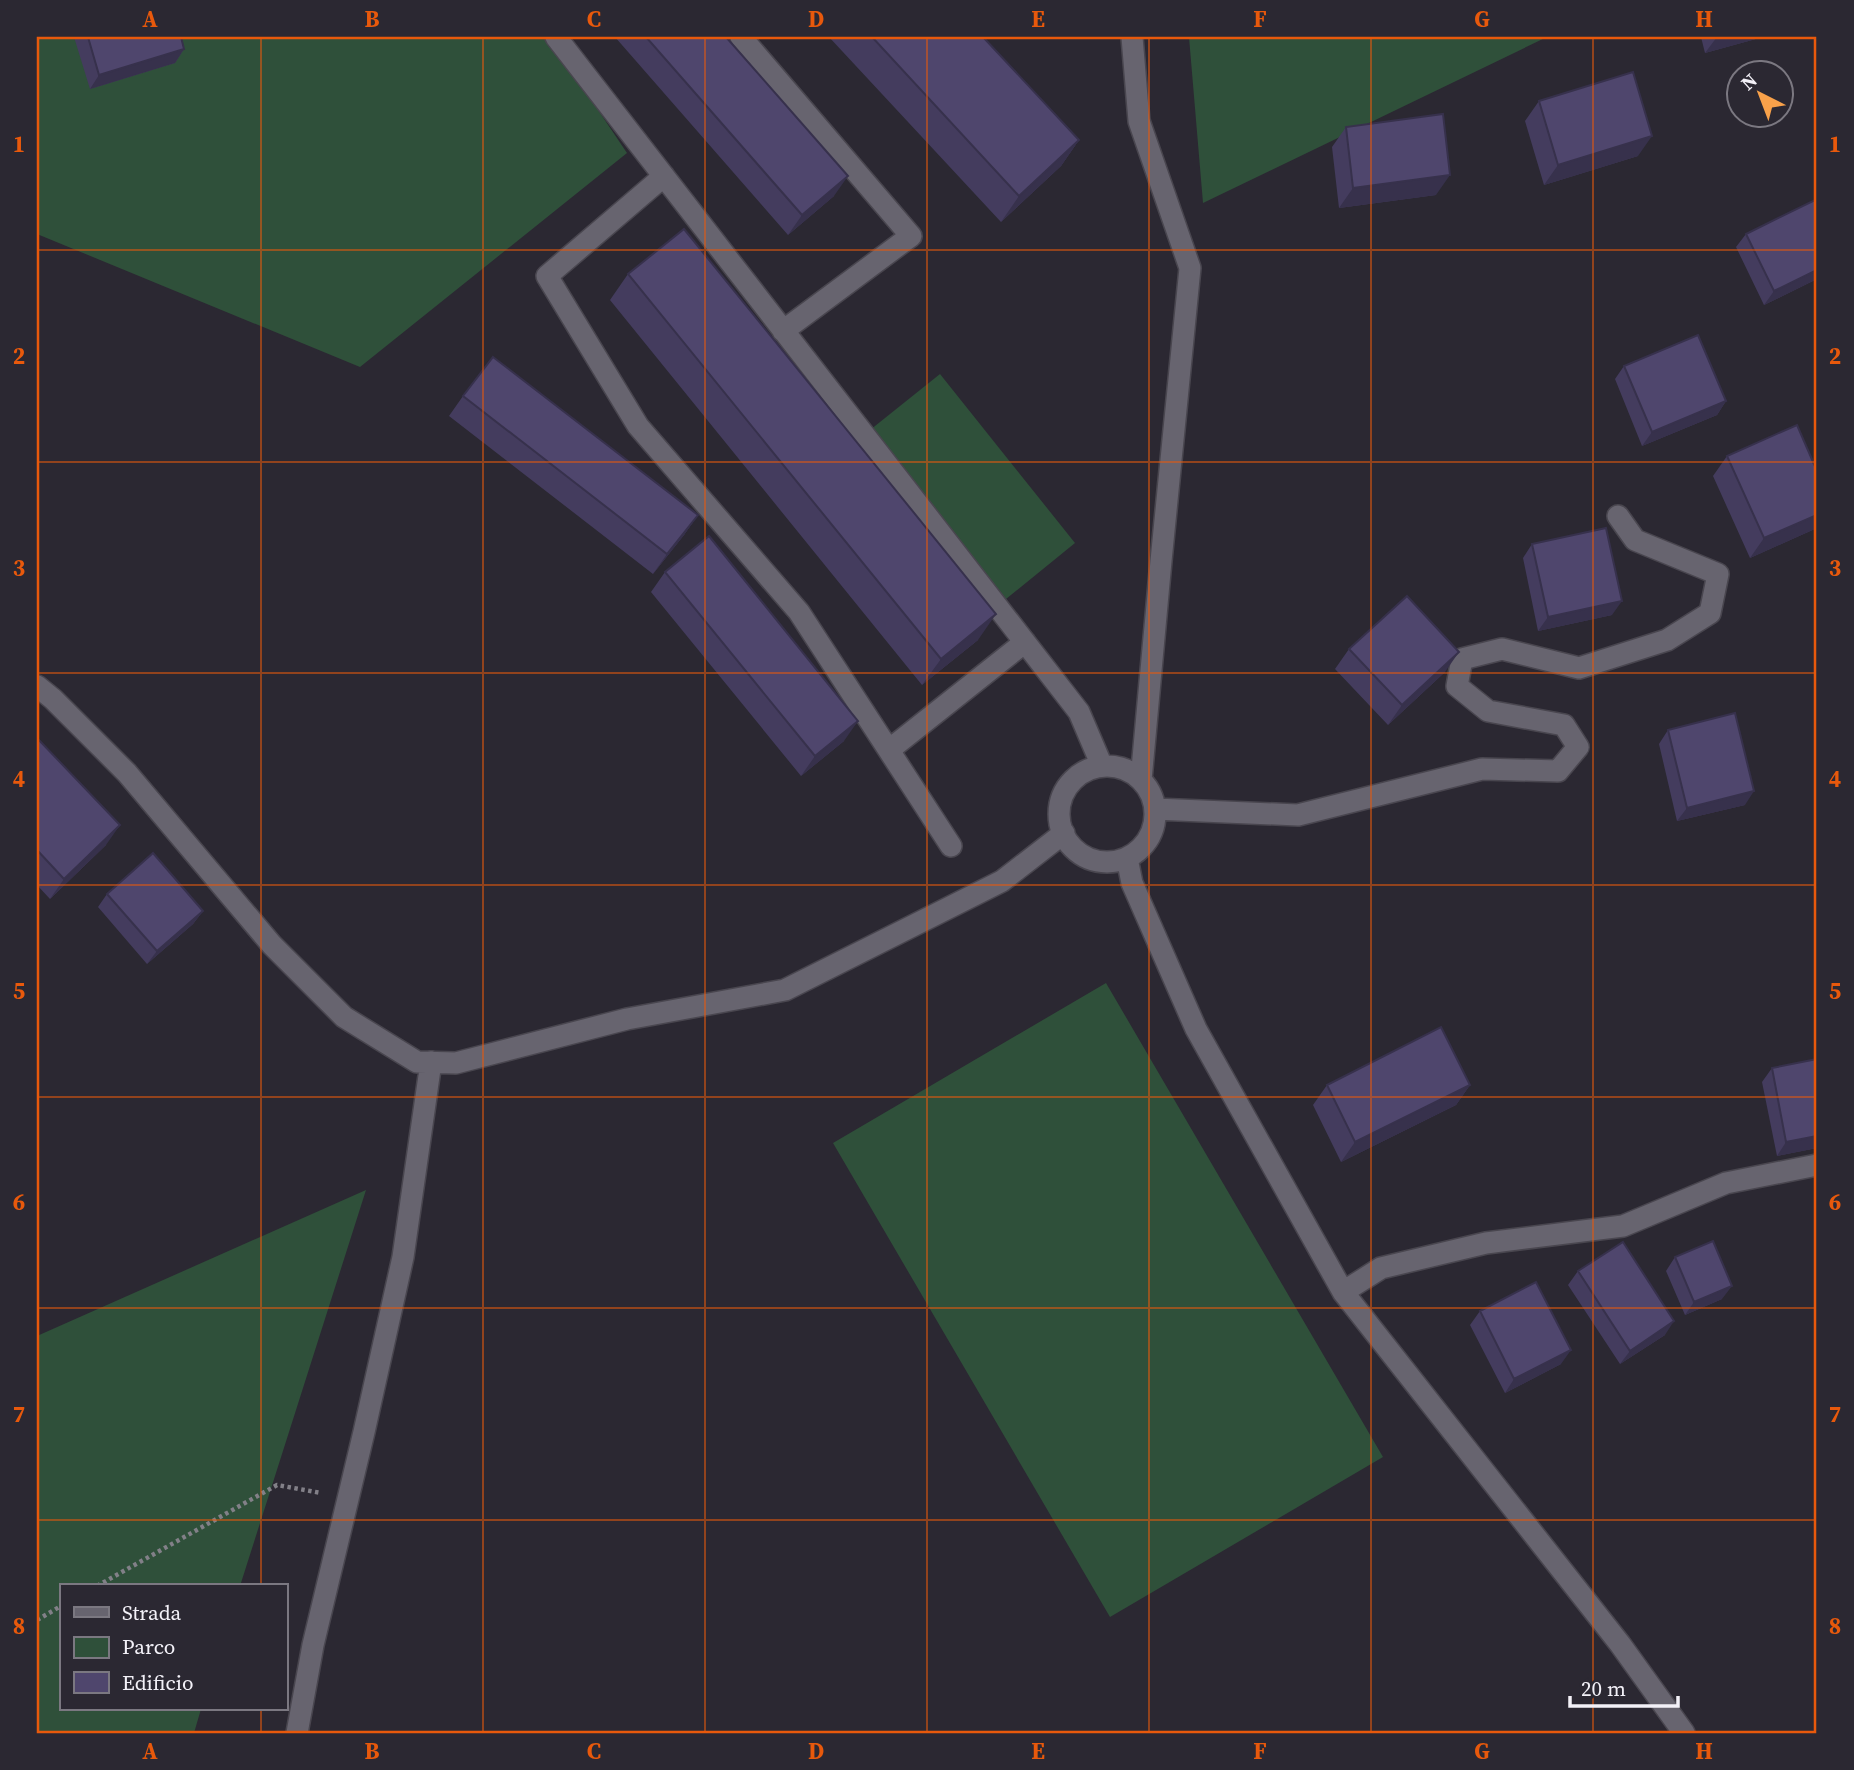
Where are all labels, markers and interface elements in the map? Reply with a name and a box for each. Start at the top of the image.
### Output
text: A [142,3,158,35]
text: B [365,3,380,35]
text: C [587,3,601,35]
text: D [808,3,824,35]
text: E [1031,3,1045,35]
text: F [1253,3,1267,35]
text: G [1474,3,1490,35]
text: H [1695,3,1713,35]
north arrow [1724,60,1794,130]
text: N [1735,67,1763,96]
text: 1 [13,128,25,160]
text: 1 [1829,128,1841,160]
text: 2 [13,340,25,372]
text: 2 [1829,340,1841,372]
text: 3 [13,552,25,584]
text: 3 [1829,552,1841,584]
text: 4 [13,763,25,795]
text: 4 [1829,763,1841,795]
text: 5 [13,975,25,1007]
text: 5 [1829,975,1841,1007]
text: 6 [13,1186,25,1218]
text: 6 [1829,1186,1841,1218]
text: 7 [13,1398,25,1430]
text: 7 [1829,1398,1841,1430]
legend [60,1584,287,1710]
text: Strada [122,1598,181,1627]
text: 8 [13,1610,25,1642]
text: 8 [1829,1610,1841,1642]
text: Parco [122,1632,175,1661]
scale bar [1570,1665,1679,1709]
text: Edificio [122,1668,194,1697]
text: 20 m [1581,1674,1626,1703]
text: A [142,1735,158,1767]
text: B [365,1735,380,1767]
text: C [587,1735,601,1767]
text: D [808,1735,824,1767]
text: E [1031,1735,1045,1767]
text: F [1253,1735,1267,1767]
text: G [1474,1735,1490,1767]
text: H [1695,1735,1713,1767]

